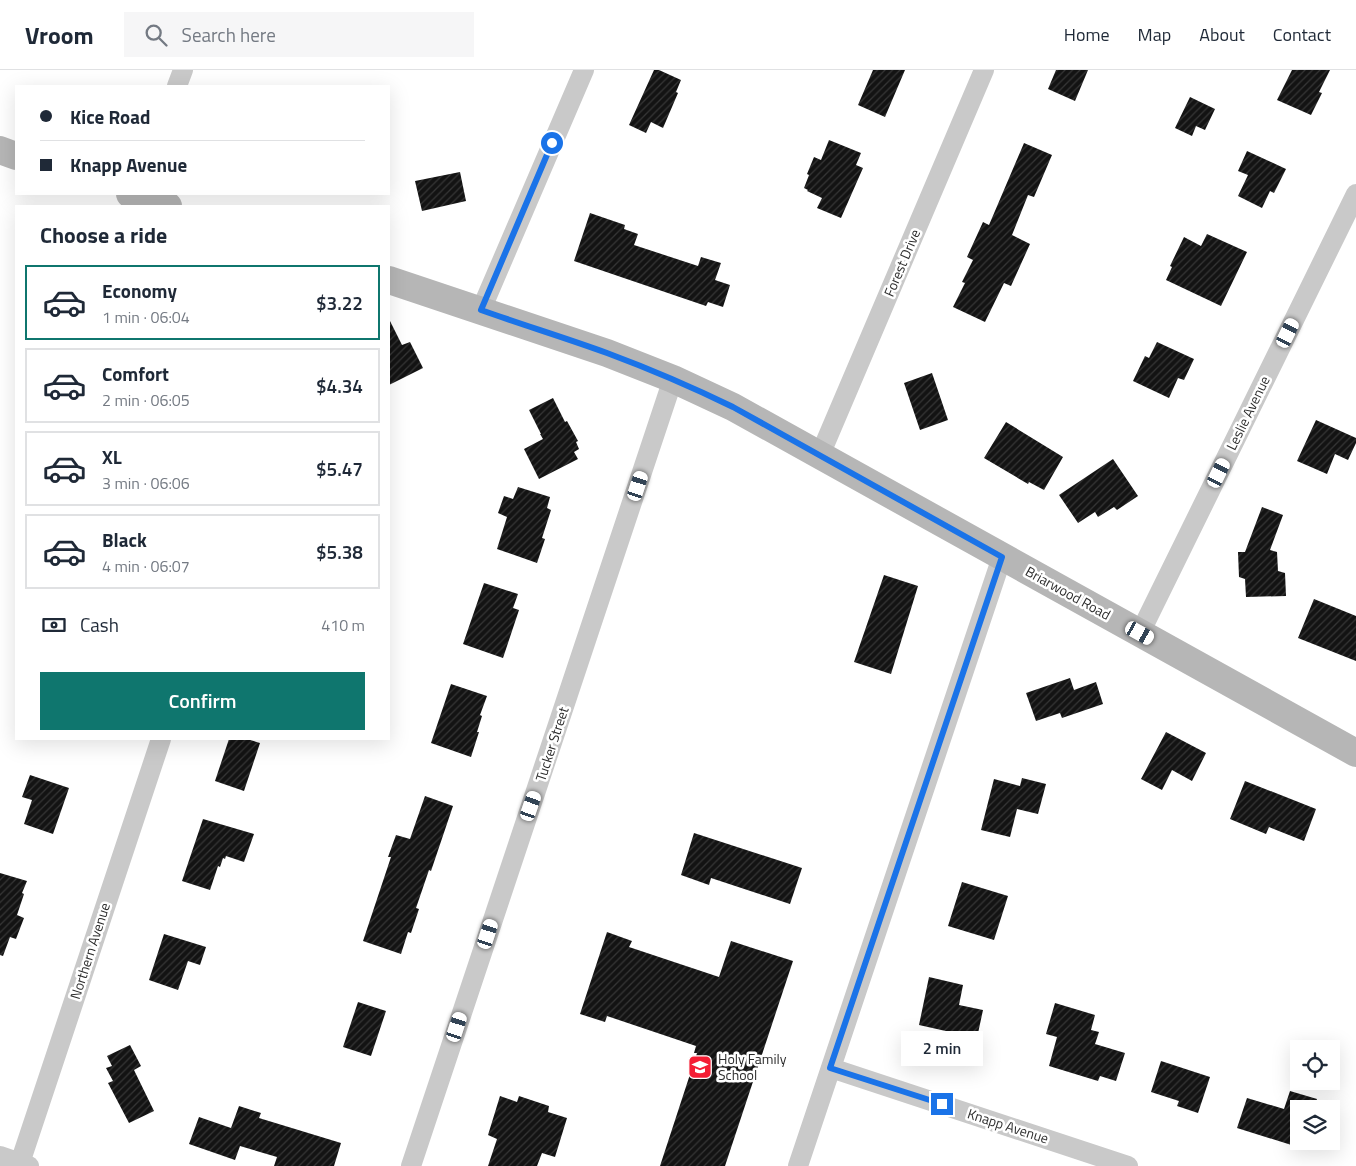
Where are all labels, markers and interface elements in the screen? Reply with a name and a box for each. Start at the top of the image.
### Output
search box [124,12,474,57]
text: Vroom [25,17,94,53]
text: Search here [182,20,276,49]
icon: search [142,21,170,49]
text: Home [1064,21,1110,48]
text: Map [1138,21,1171,48]
text: About [1199,21,1245,48]
text: Contact [1273,21,1331,48]
text: Kice Road [70,102,150,131]
route start [541,132,563,154]
text: Knapp Avenue [70,150,187,179]
text: Choose a ride [40,218,167,252]
street label: Forest Drive [878,226,925,300]
text: Economy [102,276,177,305]
icon: car [42,280,87,325]
text: $3.22 [316,288,363,317]
text: 1 min · 06:04 [102,305,190,329]
car [1274,316,1301,350]
text: Comfort [102,359,169,388]
icon: car [42,363,87,408]
text: $4.34 [316,371,363,400]
street label: Leslie Avenue [1220,372,1275,454]
text: 2 min · 06:05 [102,388,190,412]
text: XL [102,442,122,471]
icon: car [42,446,87,491]
text: $5.47 [316,454,363,483]
car [1205,456,1232,490]
car [626,469,649,503]
text: 3 min · 06:06 [102,471,190,495]
text: Black [102,525,147,554]
icon: car [42,529,87,574]
text: $5.38 [316,537,363,566]
text: 4 min · 06:07 [102,554,190,578]
street label: Briarwood Road [1022,560,1115,625]
text: Cash [80,610,119,639]
icon: cash [40,611,68,639]
text: 410 m [321,613,365,637]
car [1123,619,1156,647]
button: Confirm [40,672,365,730]
street label: Tucker Street [530,704,573,784]
car [519,789,542,823]
street label: Northern Avenue [64,900,115,1002]
car [476,917,499,951]
car [445,1010,468,1044]
callout: 2 min [901,1032,983,1066]
text: 2 min [923,1036,961,1060]
map controls [1290,1040,1340,1150]
button: locate [1290,1040,1340,1090]
place label: Holy Family School [718,1048,787,1085]
school or university icon: Holy Family School [687,1054,713,1080]
route end [931,1093,953,1115]
button: layers [1290,1100,1340,1150]
street label: Knapp Avenue [965,1103,1051,1149]

